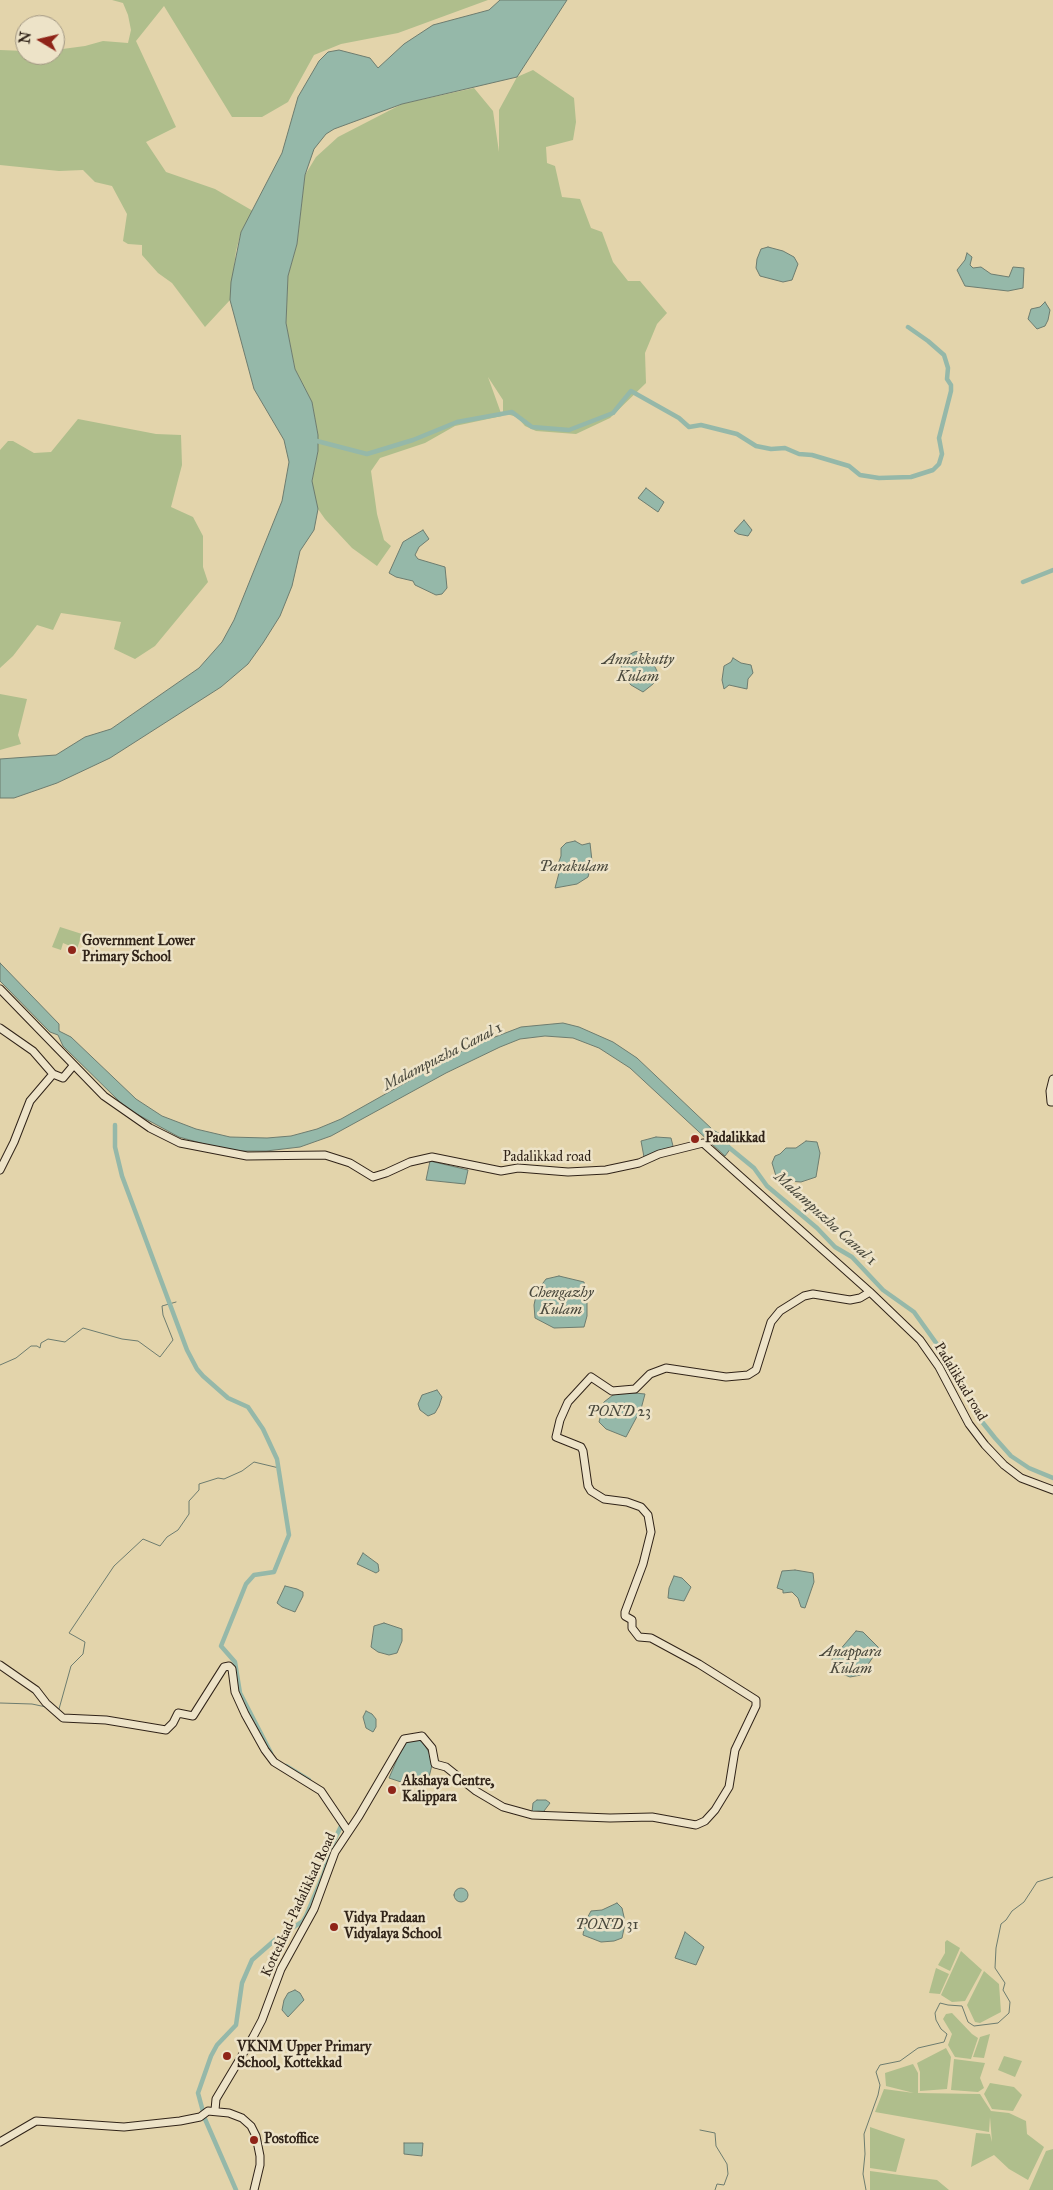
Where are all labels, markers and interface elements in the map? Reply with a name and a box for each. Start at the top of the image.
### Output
north arrow [15,15,65,65]
text: N [16,31,35,45]
water label: Annakkutty Kulam [602,651,674,686]
water label: Parakulam [540,858,608,876]
place label: Government Lower Primary School [82,934,195,966]
marker: Government Lower Primary School [66,944,78,956]
water label: Malampuzha Canal 1 [380,1019,506,1095]
place label: Padalikkad [705,1131,765,1147]
marker: Padalikkad [689,1133,701,1145]
street label: Padalikkad road [503,1150,591,1166]
water label: Malampuzha Canal 1 [770,1168,880,1270]
water label: Chengazhy Kulam [529,1284,593,1319]
street label: Padalikkad road [930,1340,990,1424]
water label: POND 23 [587,1403,651,1421]
water label: Anappara Kulam [820,1643,882,1678]
place label: Akshaya Centre, Kalippara [402,1774,494,1806]
marker: Akshaya Centre, Kalippara [386,1784,398,1796]
street label: Kottekkad-Padalikkad Road [258,1830,340,1980]
place label: Vidya Pradaan Vidyalaya School [344,1911,442,1944]
water label: POND 31 [576,1916,638,1934]
marker: Vidya Pradaan Vidyalaya School [328,1921,340,1933]
place label: VKNM Upper Primary School, Kottekkad [237,2040,371,2072]
marker: VKNM Upper Primary School, Kottekkad [221,2050,233,2062]
place label: Postoffice [264,2132,319,2148]
marker: Postoffice [248,2134,260,2146]

